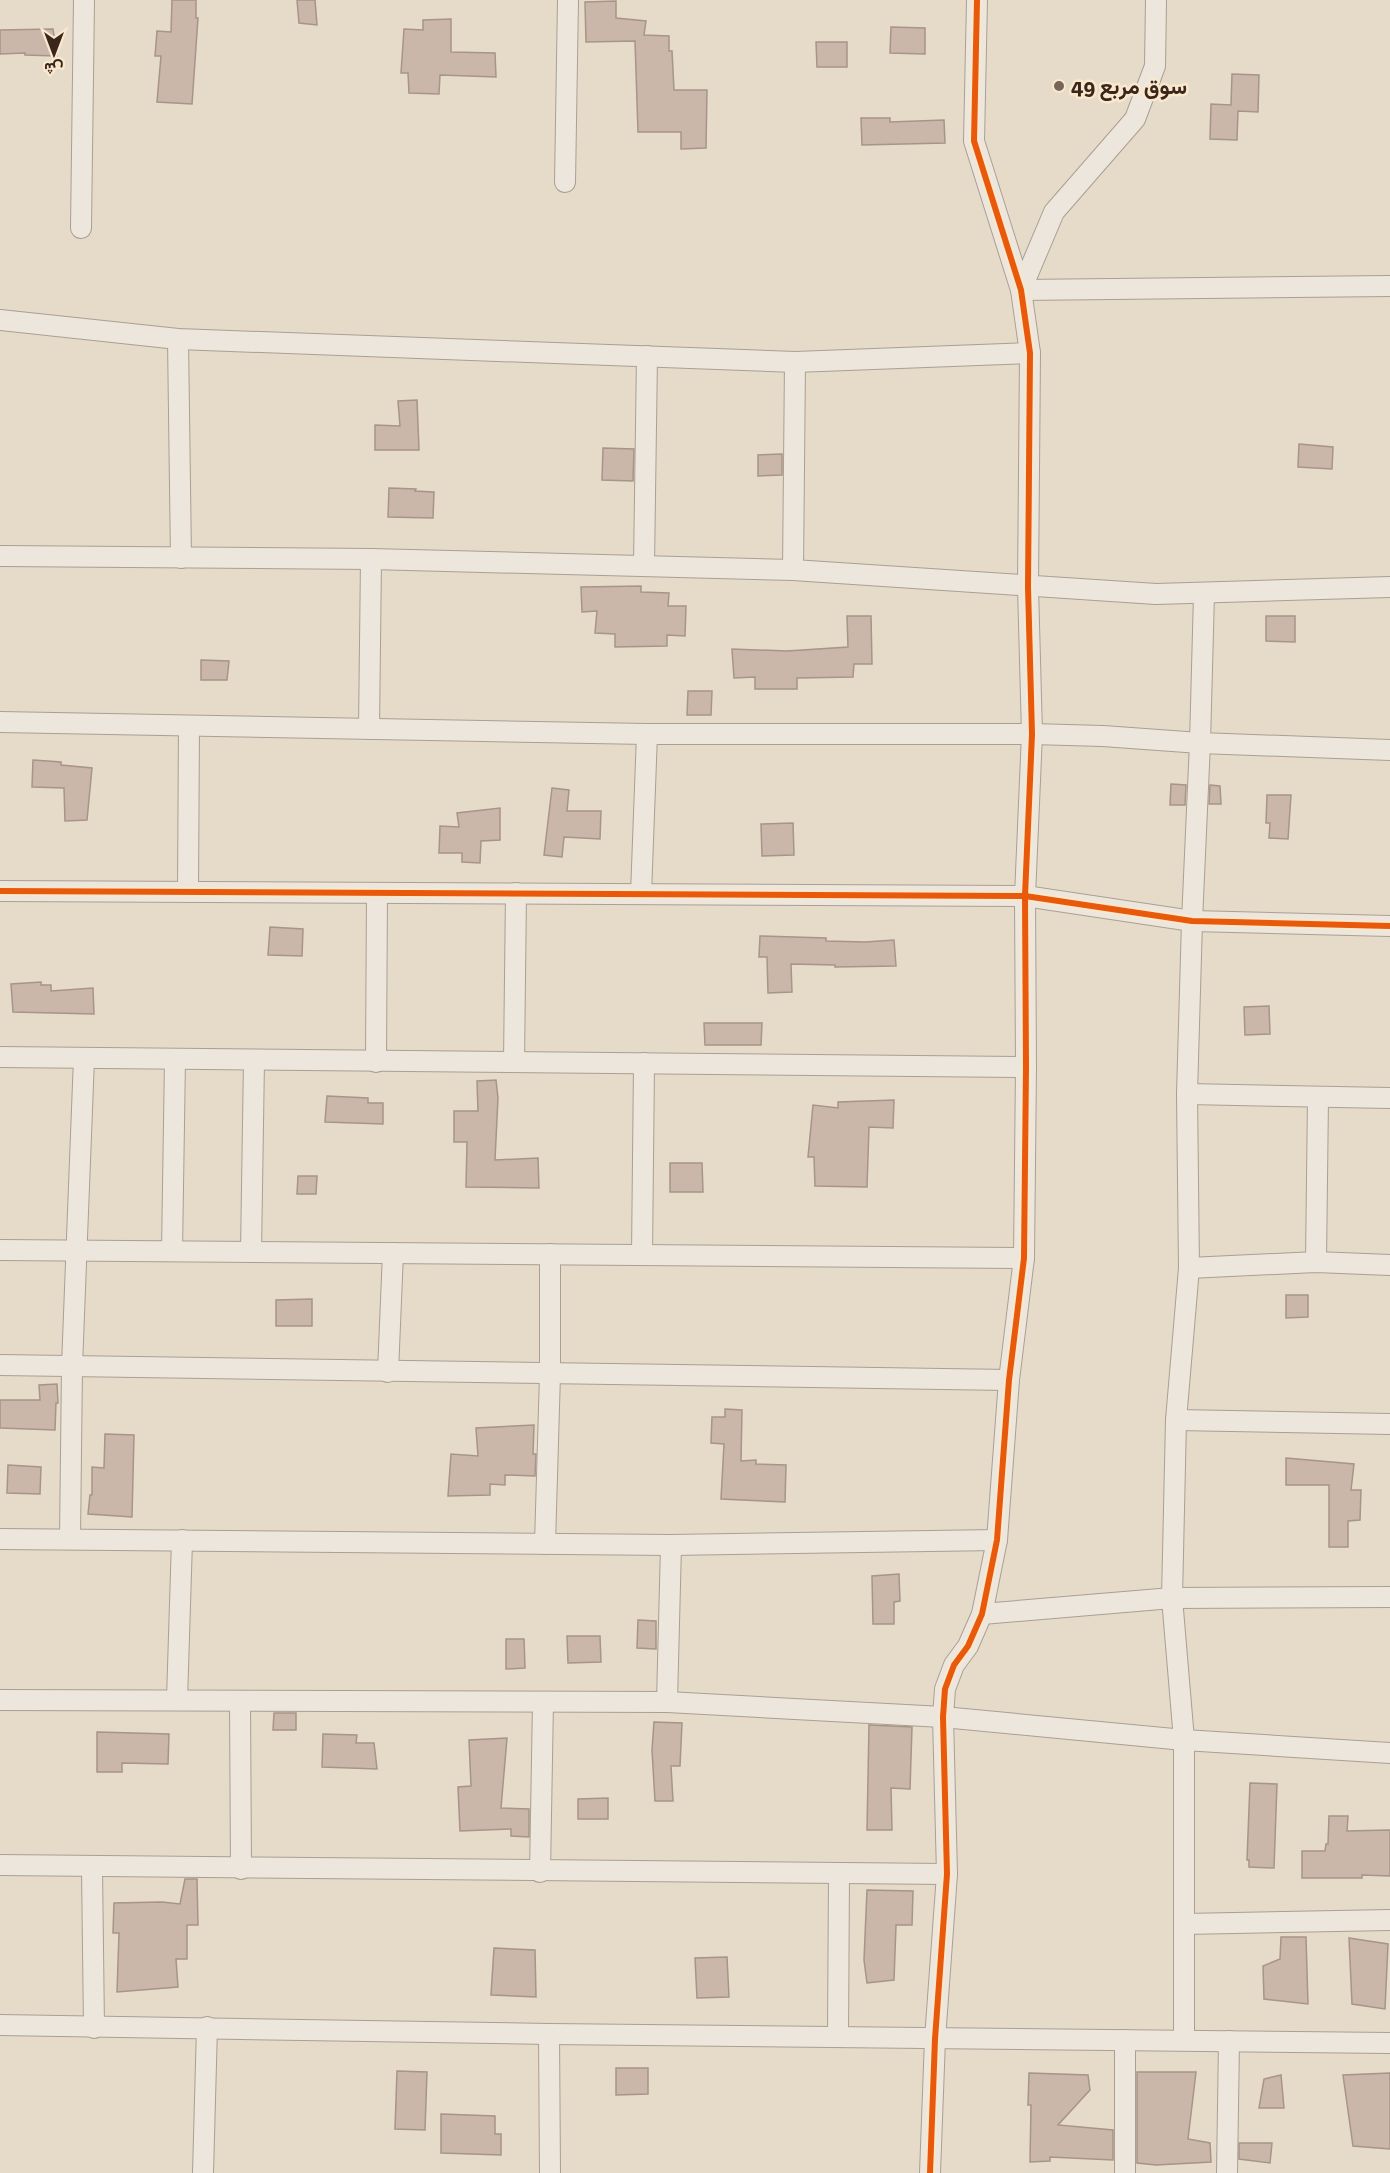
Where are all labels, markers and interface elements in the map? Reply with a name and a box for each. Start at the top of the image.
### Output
north arrow [24,24,84,84]
text: ش [44,59,64,78]
place label: سوق مربع 49 [1071,73,1187,101]
marker: سوق مربع 49 [1052,79,1066,93]

